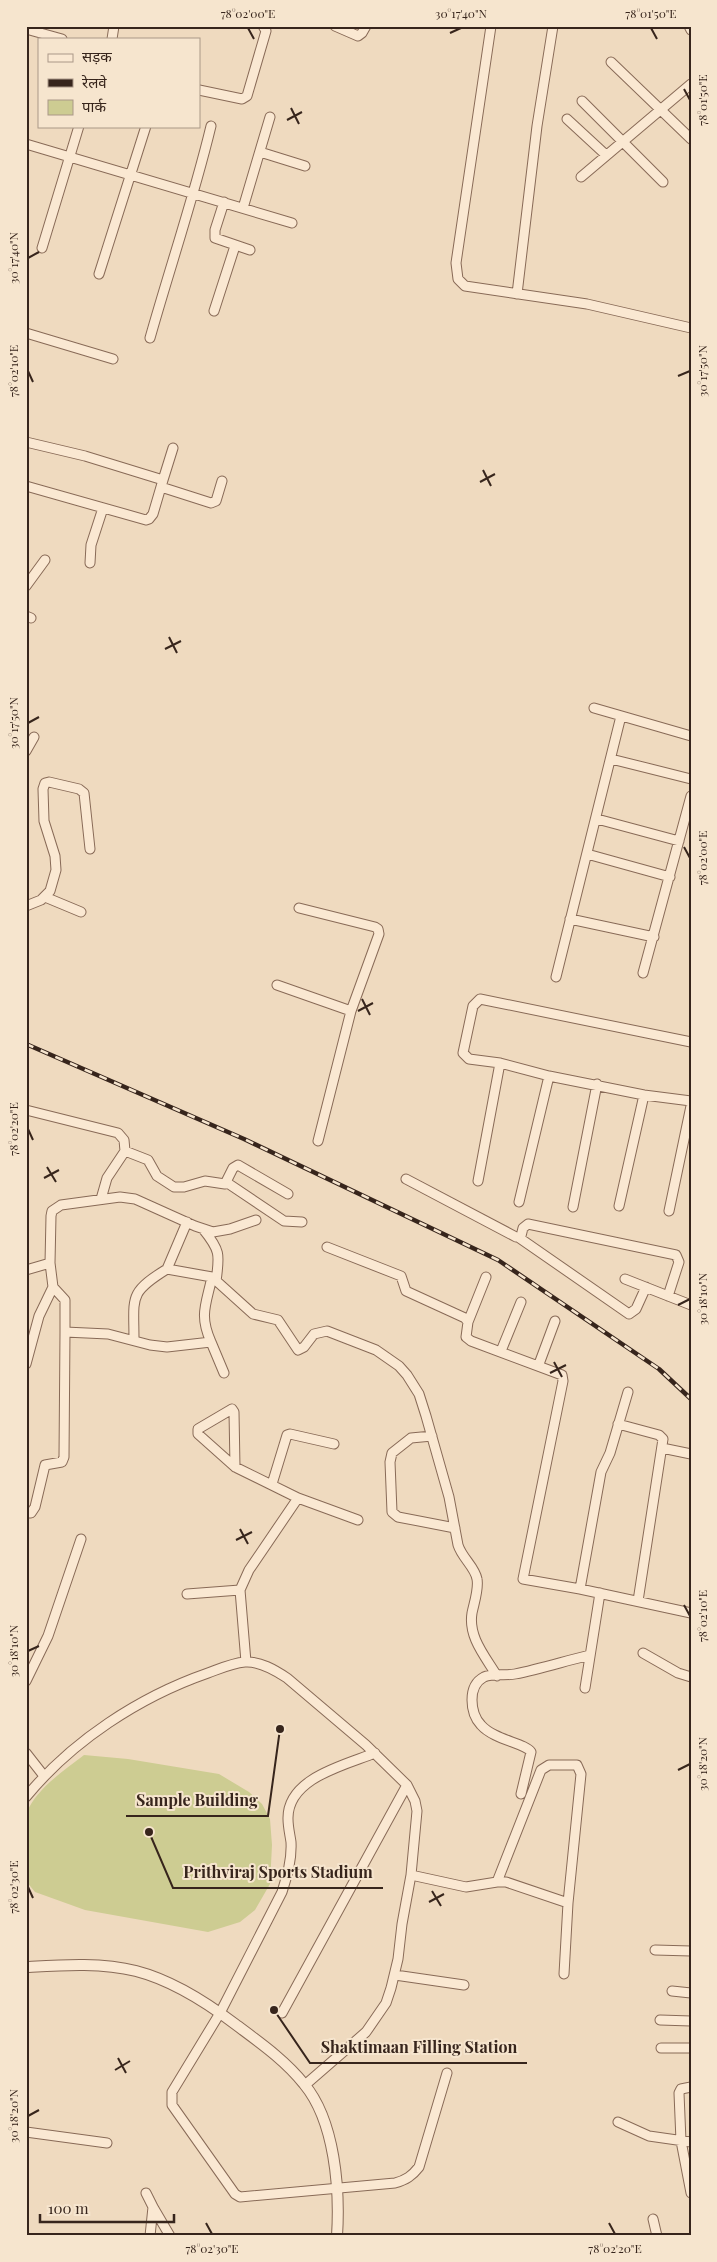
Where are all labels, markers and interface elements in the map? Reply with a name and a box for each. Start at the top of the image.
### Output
text: 78°02'00"E [221,5,275,21]
text: 30°17'40"N [435,5,487,21]
text: 78°01'50"E [625,5,677,21]
legend [38,38,200,128]
text: सड़क [82,46,112,66]
text: रेलवे [81,72,107,92]
text: 78°01'50"E [694,74,710,126]
text: पार्क [82,96,106,116]
text: 30°17'40"N [5,232,21,284]
text: 78°02'10"E [5,345,21,397]
text: 30°17'50"N [694,345,710,397]
text: 30°17'50"N [5,697,21,749]
text: 78°02'00"E [694,831,710,885]
text: 78°02'20"E [5,1102,21,1156]
text: 30°18'10"N [694,1272,710,1325]
text: 78°02'10"E [694,1590,710,1642]
text: 30°18'10"N [5,1624,21,1677]
text: 30°18'20"N [694,1736,710,1791]
callout: Sample Building [126,1785,268,1816]
text: Sample Building [136,1789,258,1810]
callout: Prithviraj Sports Stadium [173,1857,383,1888]
text: 78°02'30"E [5,1860,21,1914]
text: Prithviraj Sports Stadium [183,1861,373,1882]
callout: Shaktimaan Filling Station [310,2032,527,2063]
text: Shaktimaan Filling Station [321,2036,517,2057]
text: 30°18'20"N [5,2088,21,2143]
scale bar [40,2192,174,2224]
text: 100 m [48,2198,89,2218]
text: 78°02'30"E [185,2240,239,2256]
text: 78°02'20"E [588,2240,642,2256]

